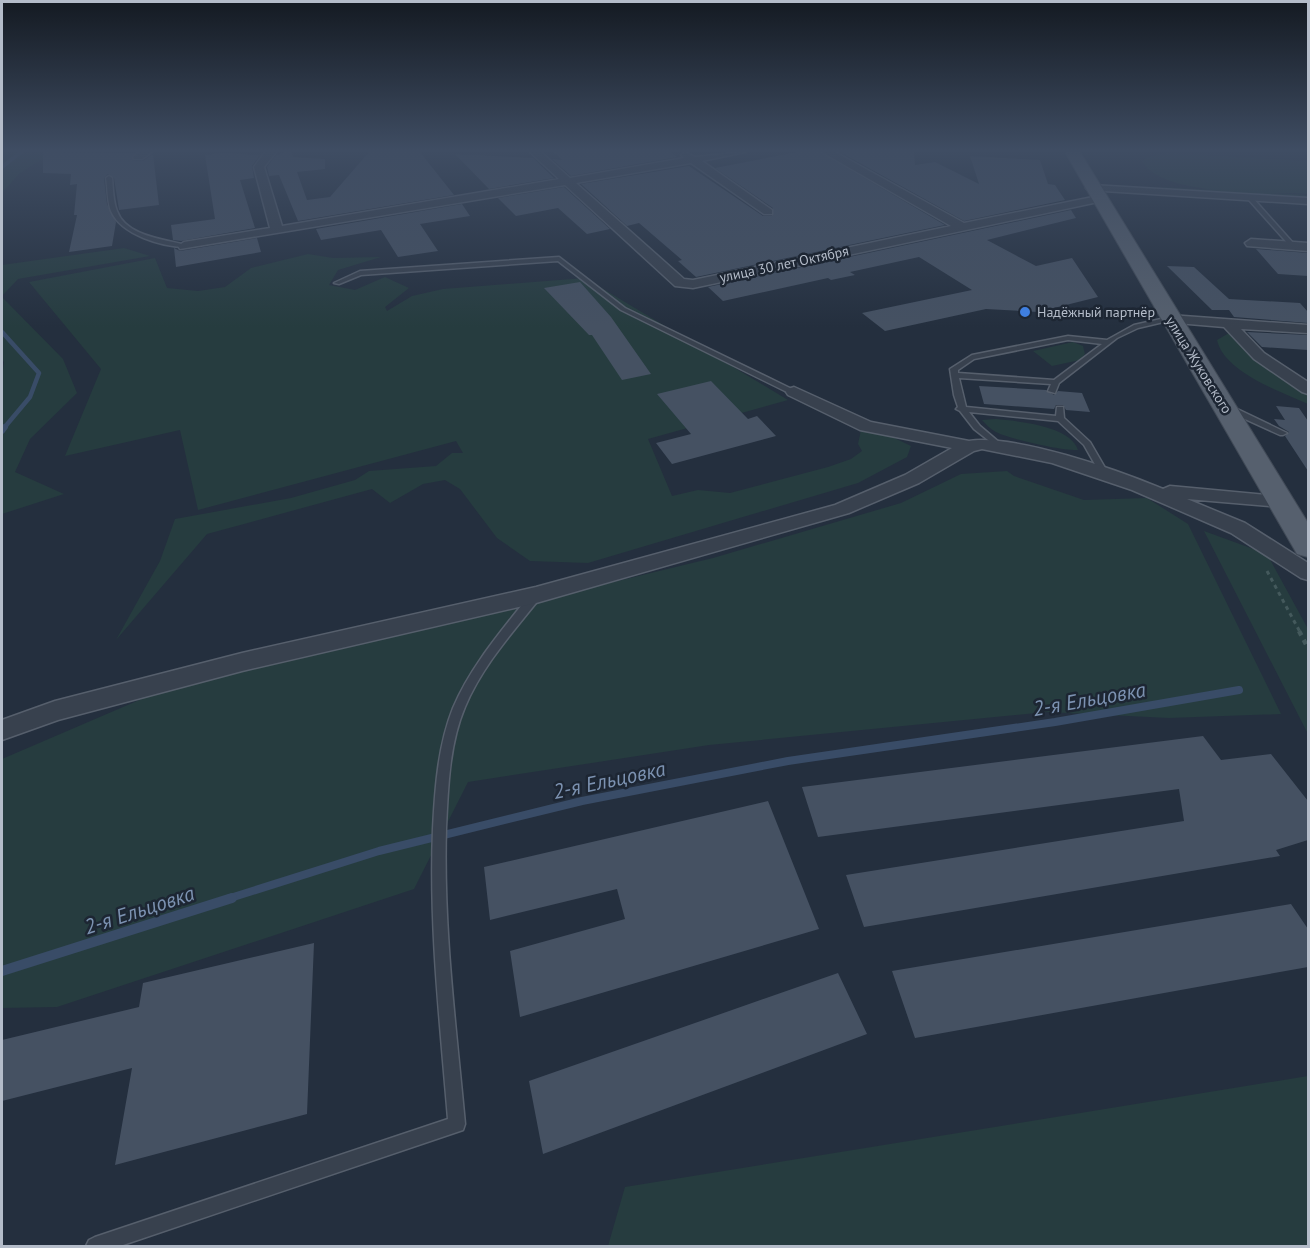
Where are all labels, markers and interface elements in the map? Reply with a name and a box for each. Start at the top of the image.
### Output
street label: улица 30 лет Октября [718,242,850,286]
place label: Надёжный партнёр [1037,303,1155,321]
marker: Надёжный партнёр [1018,305,1032,319]
street label: улица Жуковского [1162,313,1236,417]
water label: 2-я Ельцовка [1030,676,1148,722]
water label: 2-я Ельцовка [550,755,669,805]
water label: 2-я Ельцовка [80,879,198,941]

